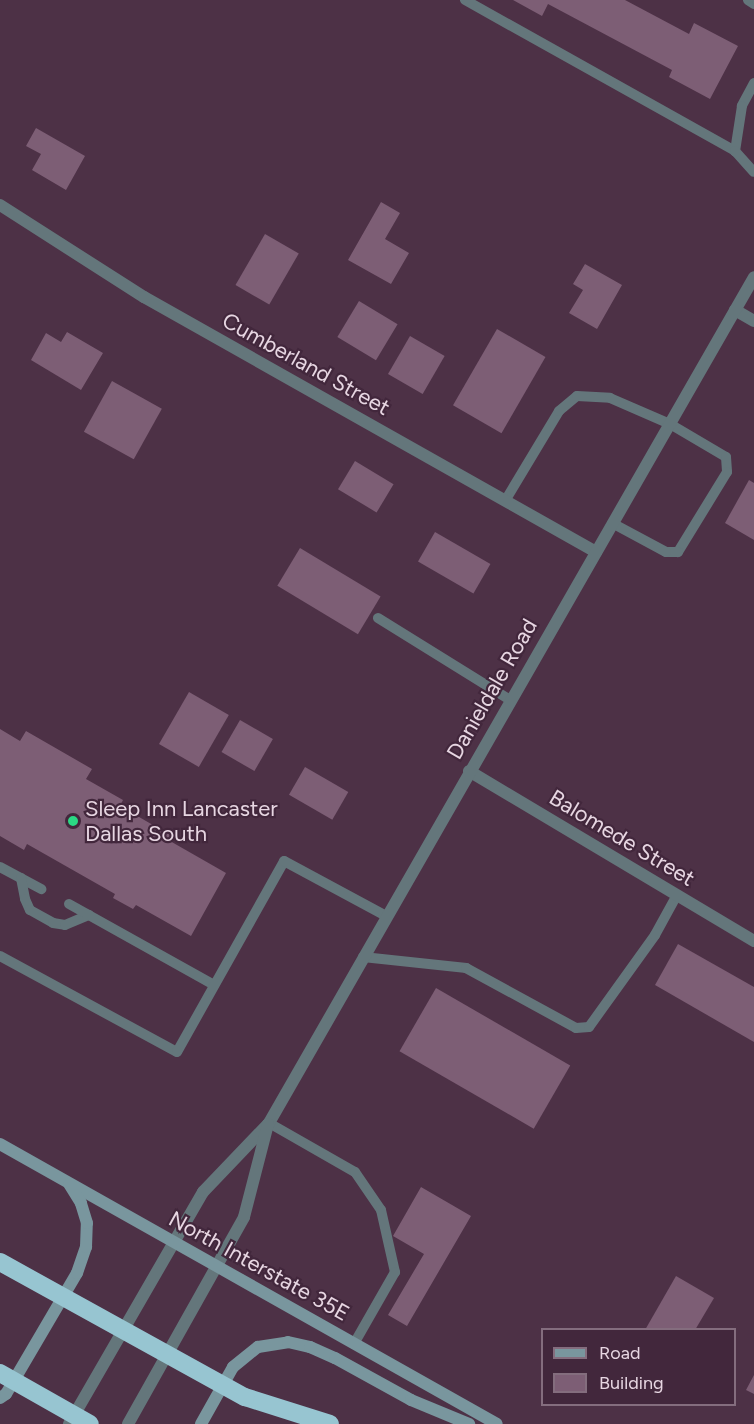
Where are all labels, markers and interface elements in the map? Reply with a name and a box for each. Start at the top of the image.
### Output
street label: Cumberland Street [218,307,394,421]
street label: Danieldale Road [441,614,543,764]
street label: Balomede Street [545,784,699,892]
place label: Sleep Inn Lancaster Dallas South [85,795,278,846]
marker: Sleep Inn Lancaster Dallas South [66,814,80,828]
street label: North Interstate 35E [164,1205,354,1327]
legend [541,1328,736,1406]
text: Road [599,1342,640,1364]
text: Building [599,1372,664,1394]

